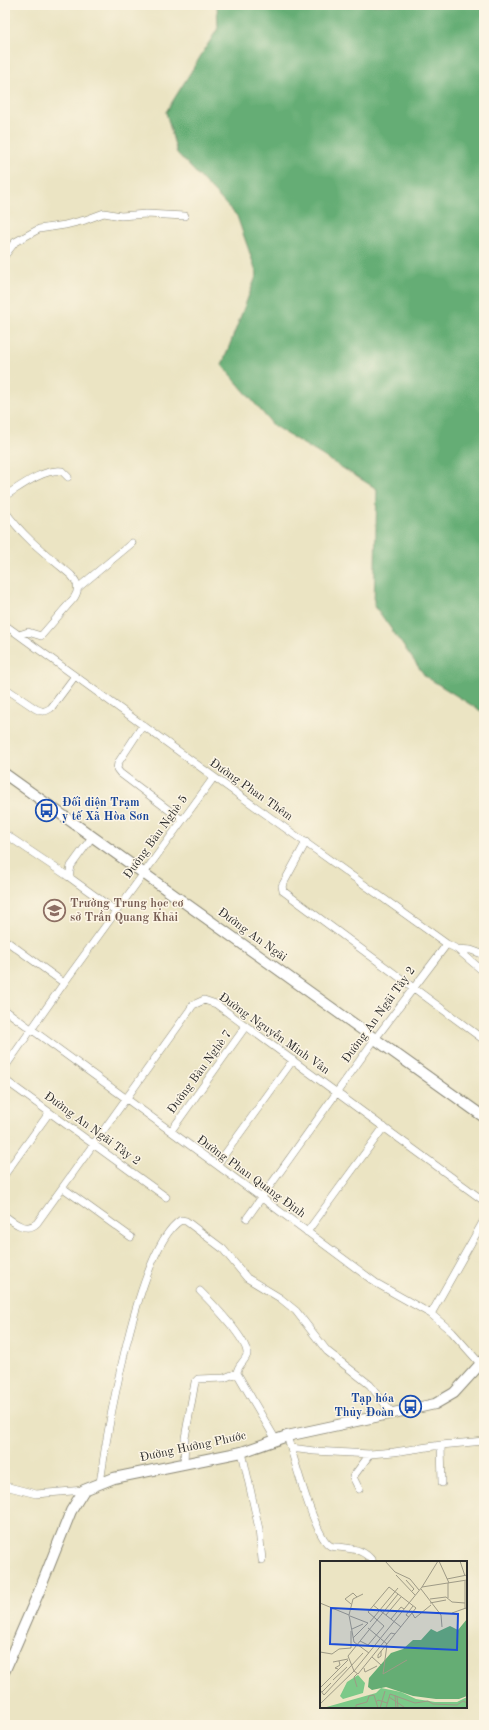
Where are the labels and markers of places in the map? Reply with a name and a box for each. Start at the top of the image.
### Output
place label: Đối diện Trạm y tế Xã Hòa Sơn [62,796,149,823]
bus stop icon: Đối diện Trạm y tế Xã Hòa Sơn [33,797,59,823]
school or university icon: Trường Trung học cơ sở Trần Quang Khải [42,898,68,924]
place label: Trường Trung học cơ sở Trần Quang Khải [70,898,184,924]
place label: Tạp hóa Thủy Đoàn [334,1393,394,1419]
bus stop icon: Tạp hóa Thủy Đoàn [397,1393,423,1419]

